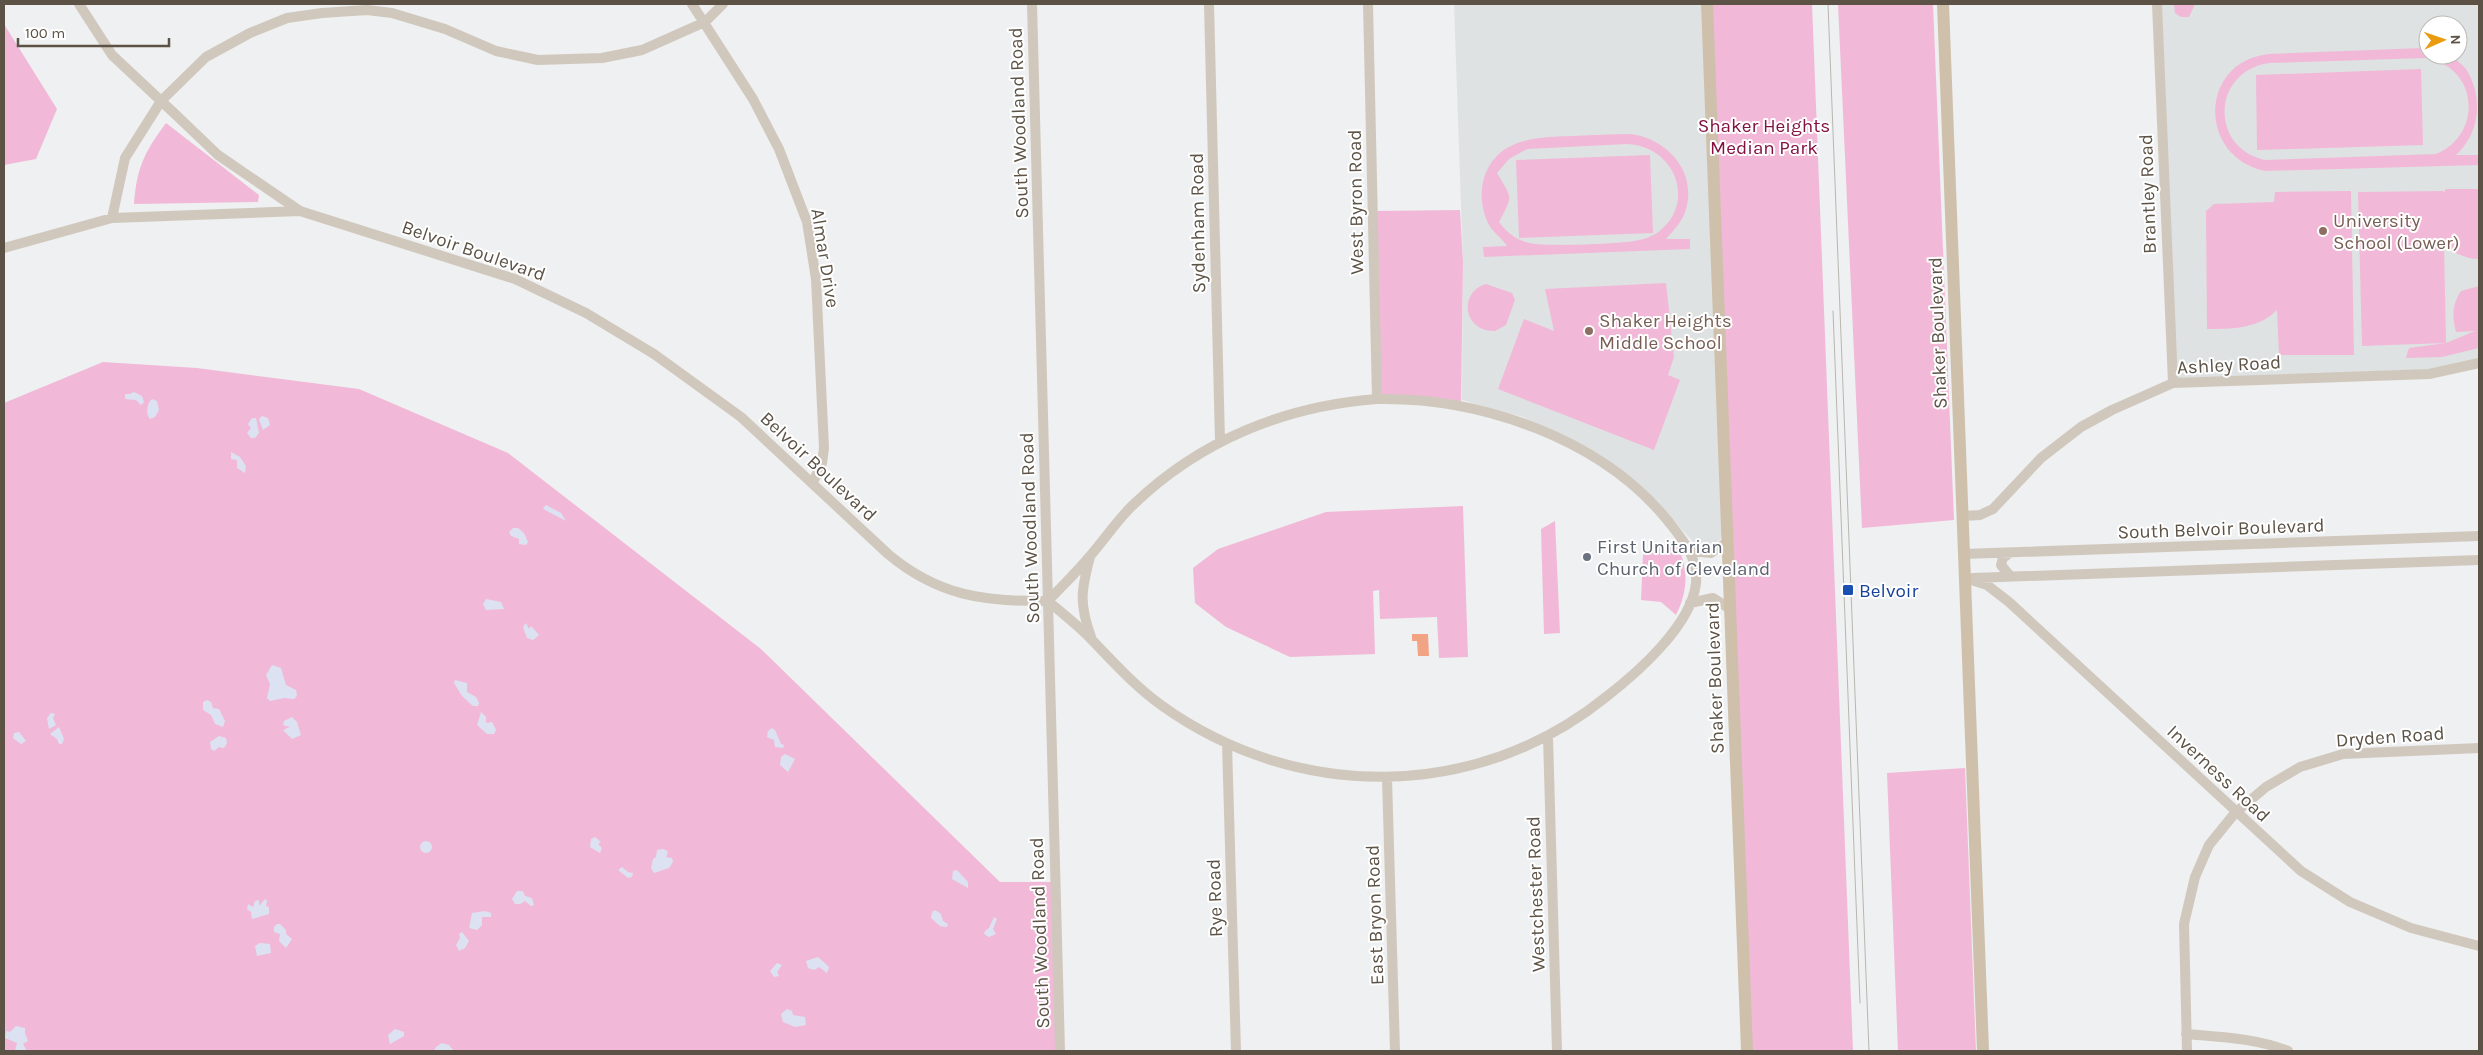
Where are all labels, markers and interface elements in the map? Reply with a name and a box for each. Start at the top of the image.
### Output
scale bar [18,15,169,47]
north arrow [2418,15,2468,65]
text: 100 m [25,24,65,42]
street label: South Woodland Road [1005,27,1033,219]
text: N [2447,34,2464,45]
park label: Shaker Heights Median Park [1698,115,1830,159]
street label: West Byron Road [1344,129,1368,275]
street label: Brantley Road [2135,134,2161,254]
street label: Sydenham Road [1186,152,1210,294]
street label: Almar Drive [806,207,844,309]
place label: University School (Lower) [2333,210,2460,254]
street label: Belvoir Boulevard [399,216,549,286]
marker: University School (Lower) [2317,225,2329,237]
street label: Shaker Boulevard [1924,257,1952,409]
place label: Shaker Heights Middle School [1599,310,1732,354]
marker: Shaker Heights Middle School [1583,325,1595,337]
street label: Ashley Road [2176,351,2282,379]
street label: Belvoir Boulevard [756,407,881,526]
street label: South Woodland Road [1016,432,1044,624]
street label: South Belvoir Boulevard [2117,514,2325,544]
place label: First Unitarian Church of Cleveland [1597,536,1770,580]
marker: First Unitarian Church of Cleveland [1581,551,1593,563]
place label: Belvoir [1859,580,1918,602]
marker: Belvoir [1841,583,1855,597]
street label: Shaker Boulevard [1701,602,1729,754]
street label: Inverness Road [2162,721,2274,827]
street label: Dryden Road [2335,722,2445,752]
street label: Westchester Road [1522,815,1550,972]
street label: South Woodland Road [1026,837,1054,1029]
street label: East Bryon Road [1362,844,1388,986]
street label: Rye Road [1203,858,1227,938]

